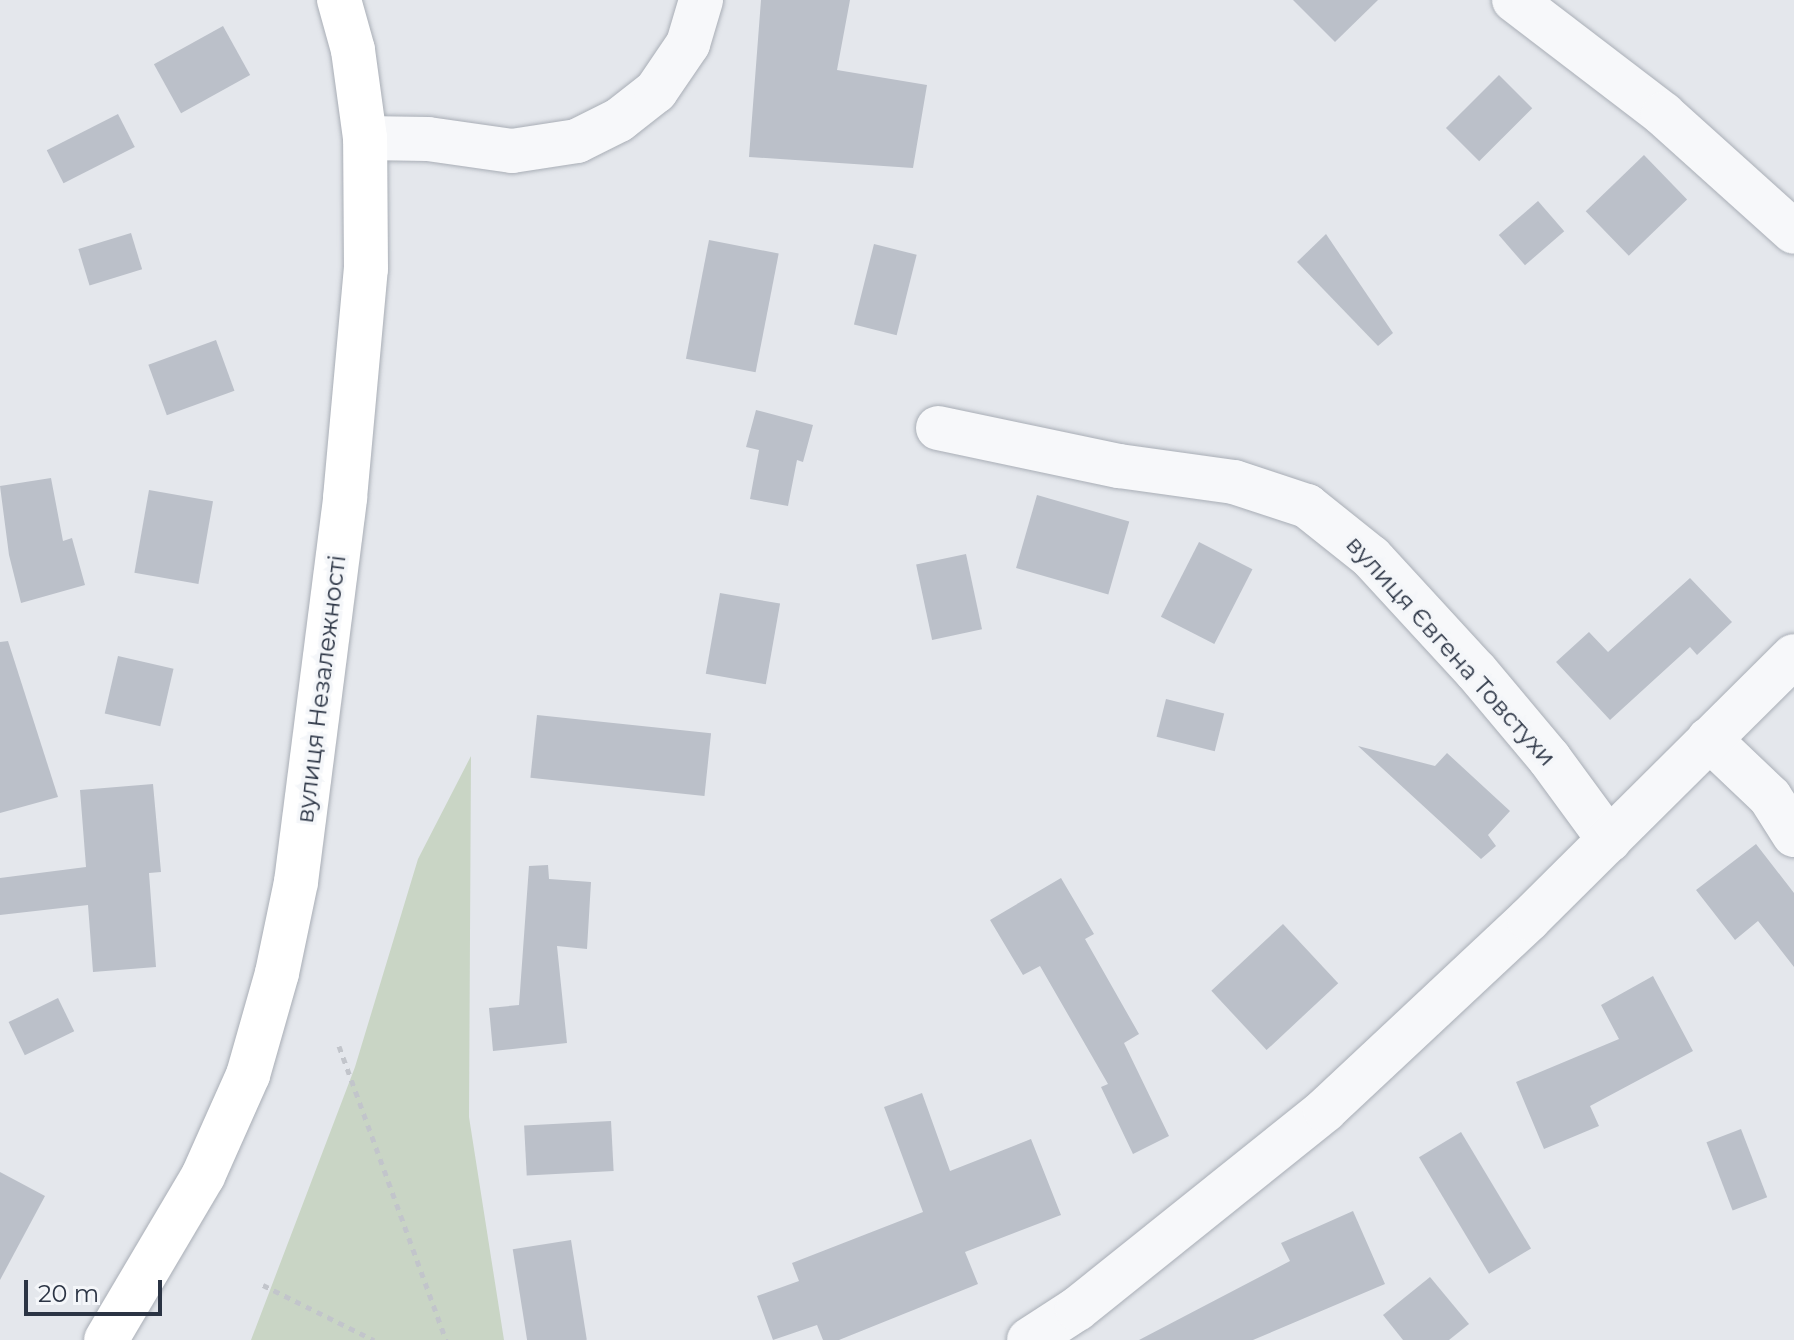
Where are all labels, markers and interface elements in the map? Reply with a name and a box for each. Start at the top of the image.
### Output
street label: вулиця Євгена Товстухи [1340,530,1562,772]
street label: вулиця Незалежності [290,553,352,825]
scale bar [28,1264,166,1314]
text: 20 m [38,1279,99,1308]

